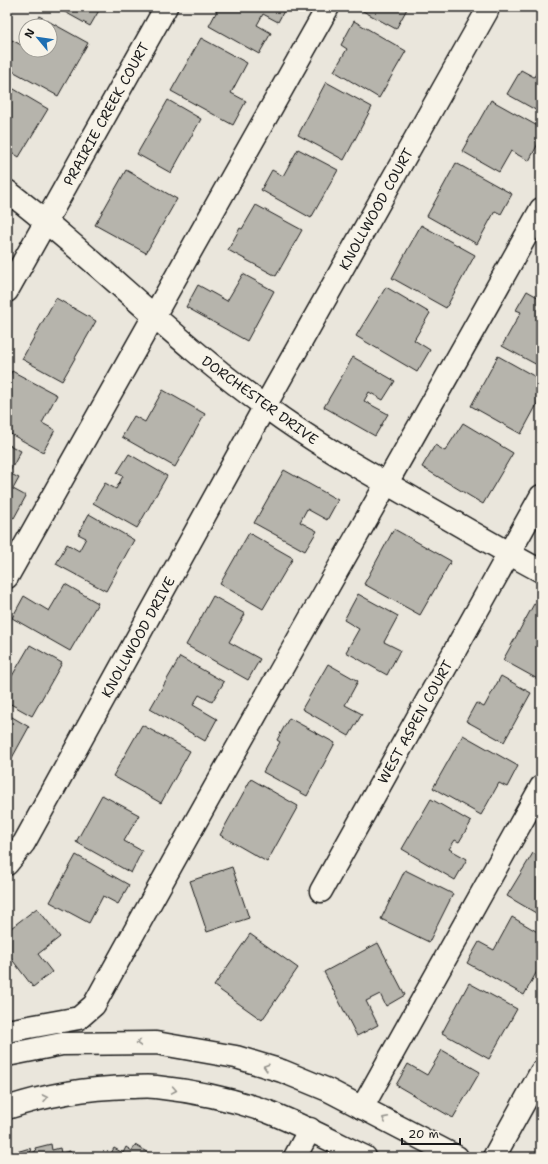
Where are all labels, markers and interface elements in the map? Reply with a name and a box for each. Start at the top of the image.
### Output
north arrow [18,18,58,58]
text: N [21,26,39,41]
street label: PRAIRIE CREEK COURT [59,39,153,189]
street label: KNOLLWOOD COURT [335,144,417,273]
street label: DORCHESTER DRIVE [198,352,322,448]
street label: KNOLLWOOD DRIVE [97,573,179,701]
street label: WEST ASPEN COURT [374,657,457,787]
one-way arrow [136,1039,142,1047]
one-way arrow [263,1063,270,1072]
one-way arrow [170,1085,177,1093]
one-way arrow [42,1094,48,1103]
one-way arrow [382,1117,389,1124]
scale bar [402,1120,460,1146]
text: 20 m [408,1126,439,1142]

